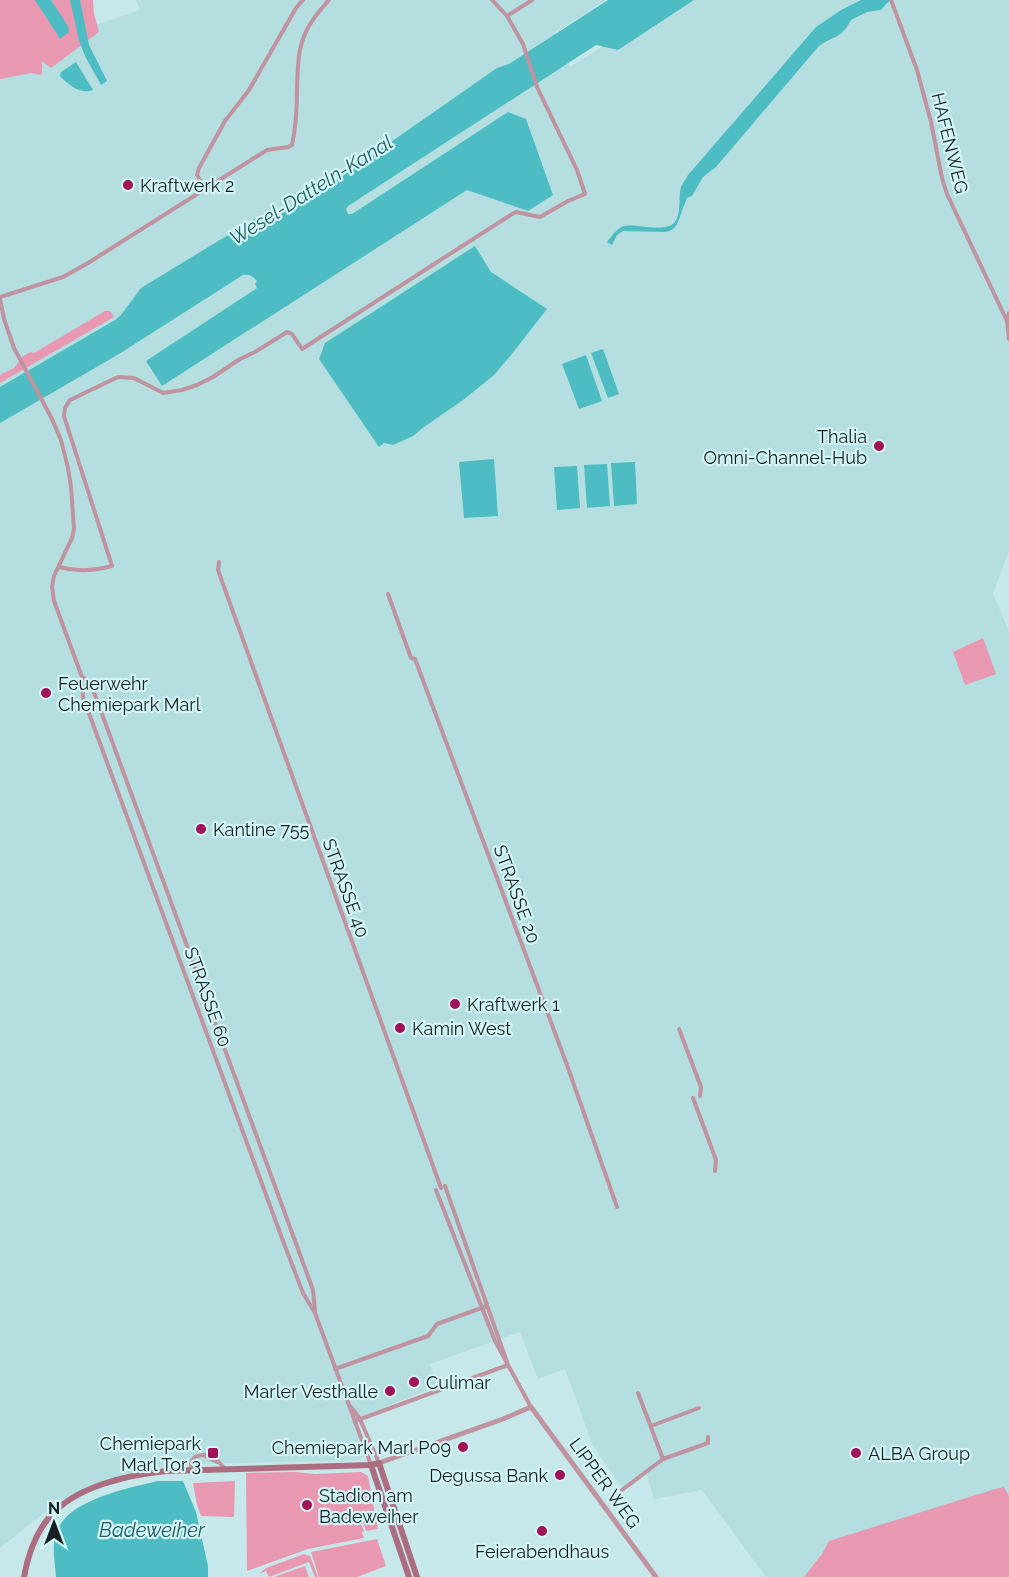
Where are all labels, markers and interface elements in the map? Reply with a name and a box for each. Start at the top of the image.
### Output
street label: HAFENWEG [927,90,973,196]
water label: Wesel-Datteln-Kanal [225,130,397,250]
place label: Kraftwerk 2 [140,175,234,196]
marker: Kraftwerk 2 [121,178,135,192]
place label: Thalia Omni-Channel-Hub [704,426,867,468]
marker: Thalia Omni-Channel-Hub [872,439,886,453]
place label: Feuerwehr Chemiepark Marl [58,673,201,715]
marker: Feuerwehr Chemiepark Marl [39,686,53,700]
place label: Kantine 755 [213,819,310,840]
marker: Kantine 755 [194,822,208,836]
street label: STRASSE 40 [318,836,374,940]
street label: STRASSE 20 [489,842,545,946]
street label: STRASSE 60 [180,944,236,1050]
place label: Kraftwerk 1 [467,994,560,1015]
marker: Kraftwerk 1 [448,997,462,1011]
place label: Kamin West [412,1018,511,1039]
marker: Kamin West [393,1021,407,1035]
place label: Culimar [426,1372,491,1393]
marker: Culimar [407,1375,421,1389]
place label: Marler Vesthalle [244,1381,378,1402]
marker: Marler Vesthalle [383,1384,397,1398]
place label: Chemiepark Marl Tor 3 [100,1433,201,1475]
street label: LIPPER WEG [565,1434,645,1532]
place label: Chemiepark Marl P09 [272,1437,451,1458]
marker: Chemiepark Marl P09 [456,1440,470,1454]
place label: ALBA Group [868,1443,970,1464]
marker: Chemiepark Marl Tor 3 [206,1446,220,1460]
marker: ALBA Group [849,1446,863,1460]
place label: Degussa Bank [429,1465,548,1486]
marker: Degussa Bank [553,1468,567,1482]
place label: Stadion am Badeweiher [319,1485,419,1527]
north arrow [24,1493,84,1553]
marker: Stadion am Badeweiher [300,1498,314,1512]
text: N [48,1499,60,1518]
water label: Badeweiher [99,1518,206,1542]
marker: Feierabendhaus [535,1524,549,1538]
place label: Feierabendhaus [475,1541,609,1562]

